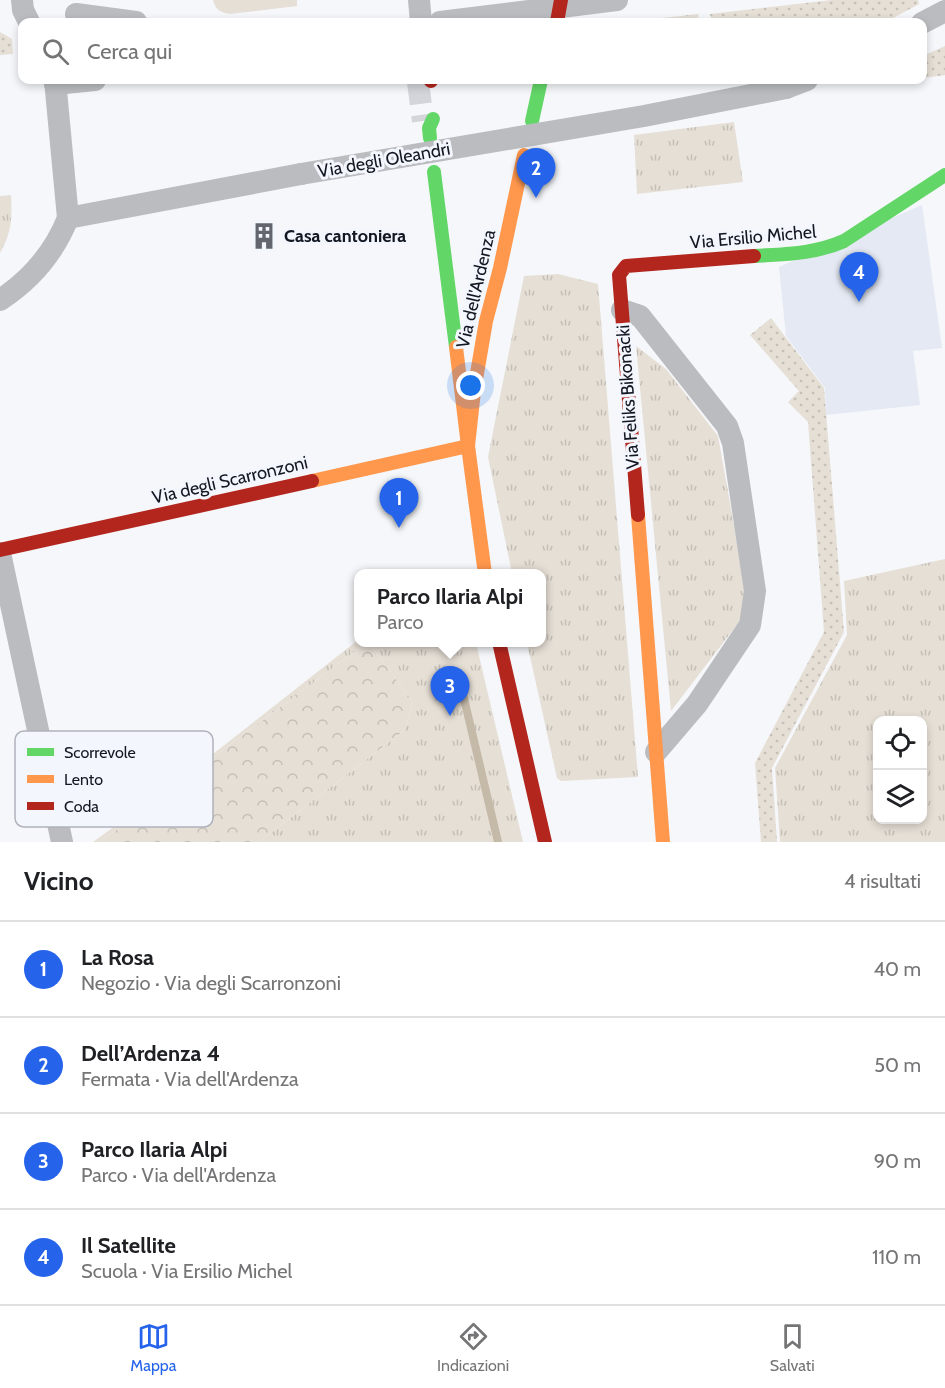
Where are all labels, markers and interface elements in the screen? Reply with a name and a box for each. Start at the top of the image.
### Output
search box [18,18,927,84]
icon: search [39,35,72,68]
text: Cerca qui [87,38,172,65]
street label: Via degli Oleandri [316,138,452,182]
pin: 2 [516,148,556,198]
street label: Via Ersilio Michel [689,220,818,253]
building icon: Casa cantoniera [249,221,279,251]
place label: Casa cantoniera [284,225,406,247]
street label: Via dell'Ardenza [452,227,500,350]
pin: 4 [840,252,878,302]
street label: Via Feliks Bikonacki [612,324,644,470]
your location [456,371,485,400]
street label: Via degli Scarronzoni [150,451,310,509]
pin: 1 [380,478,418,528]
popup [354,569,546,647]
text: Parco Ilaria Alpi [377,583,523,610]
text: Parco [377,610,423,634]
pin: 3 [430,666,470,716]
map controls [873,716,927,824]
button: locate [873,716,927,770]
legend [15,731,213,827]
text: Scorrevole [64,743,136,762]
text: Lento [64,770,103,789]
button: layers [873,770,927,824]
text: Coda [64,797,99,816]
text: Vicino [24,865,93,897]
text: 4 risultati [844,869,921,893]
text: La Rosa [81,944,154,971]
text: 1 [40,957,47,981]
text: 40 m [873,957,921,981]
text: Negozio · Via degli Scarronzoni [81,971,341,995]
text: Dell’Ardenza 4 [81,1040,220,1067]
text: 2 [38,1053,49,1077]
text: 50 m [874,1053,921,1077]
text: Fermata · Via dell'Ardenza [81,1067,299,1091]
text: Parco Ilaria Alpi [81,1136,228,1163]
text: 3 [38,1149,49,1173]
text: 90 m [874,1149,921,1173]
text: Parco · Via dell'Ardenza [81,1163,276,1187]
text: Il Satellite [81,1232,176,1259]
text: 4 [37,1245,50,1269]
text: 110 m [872,1245,921,1269]
text: Scuola · Via Ersilio Michel [81,1259,292,1283]
tab: Mappa [130,1320,176,1375]
tab: Indicazioni [437,1320,509,1375]
tab: Salvati [770,1320,815,1375]

